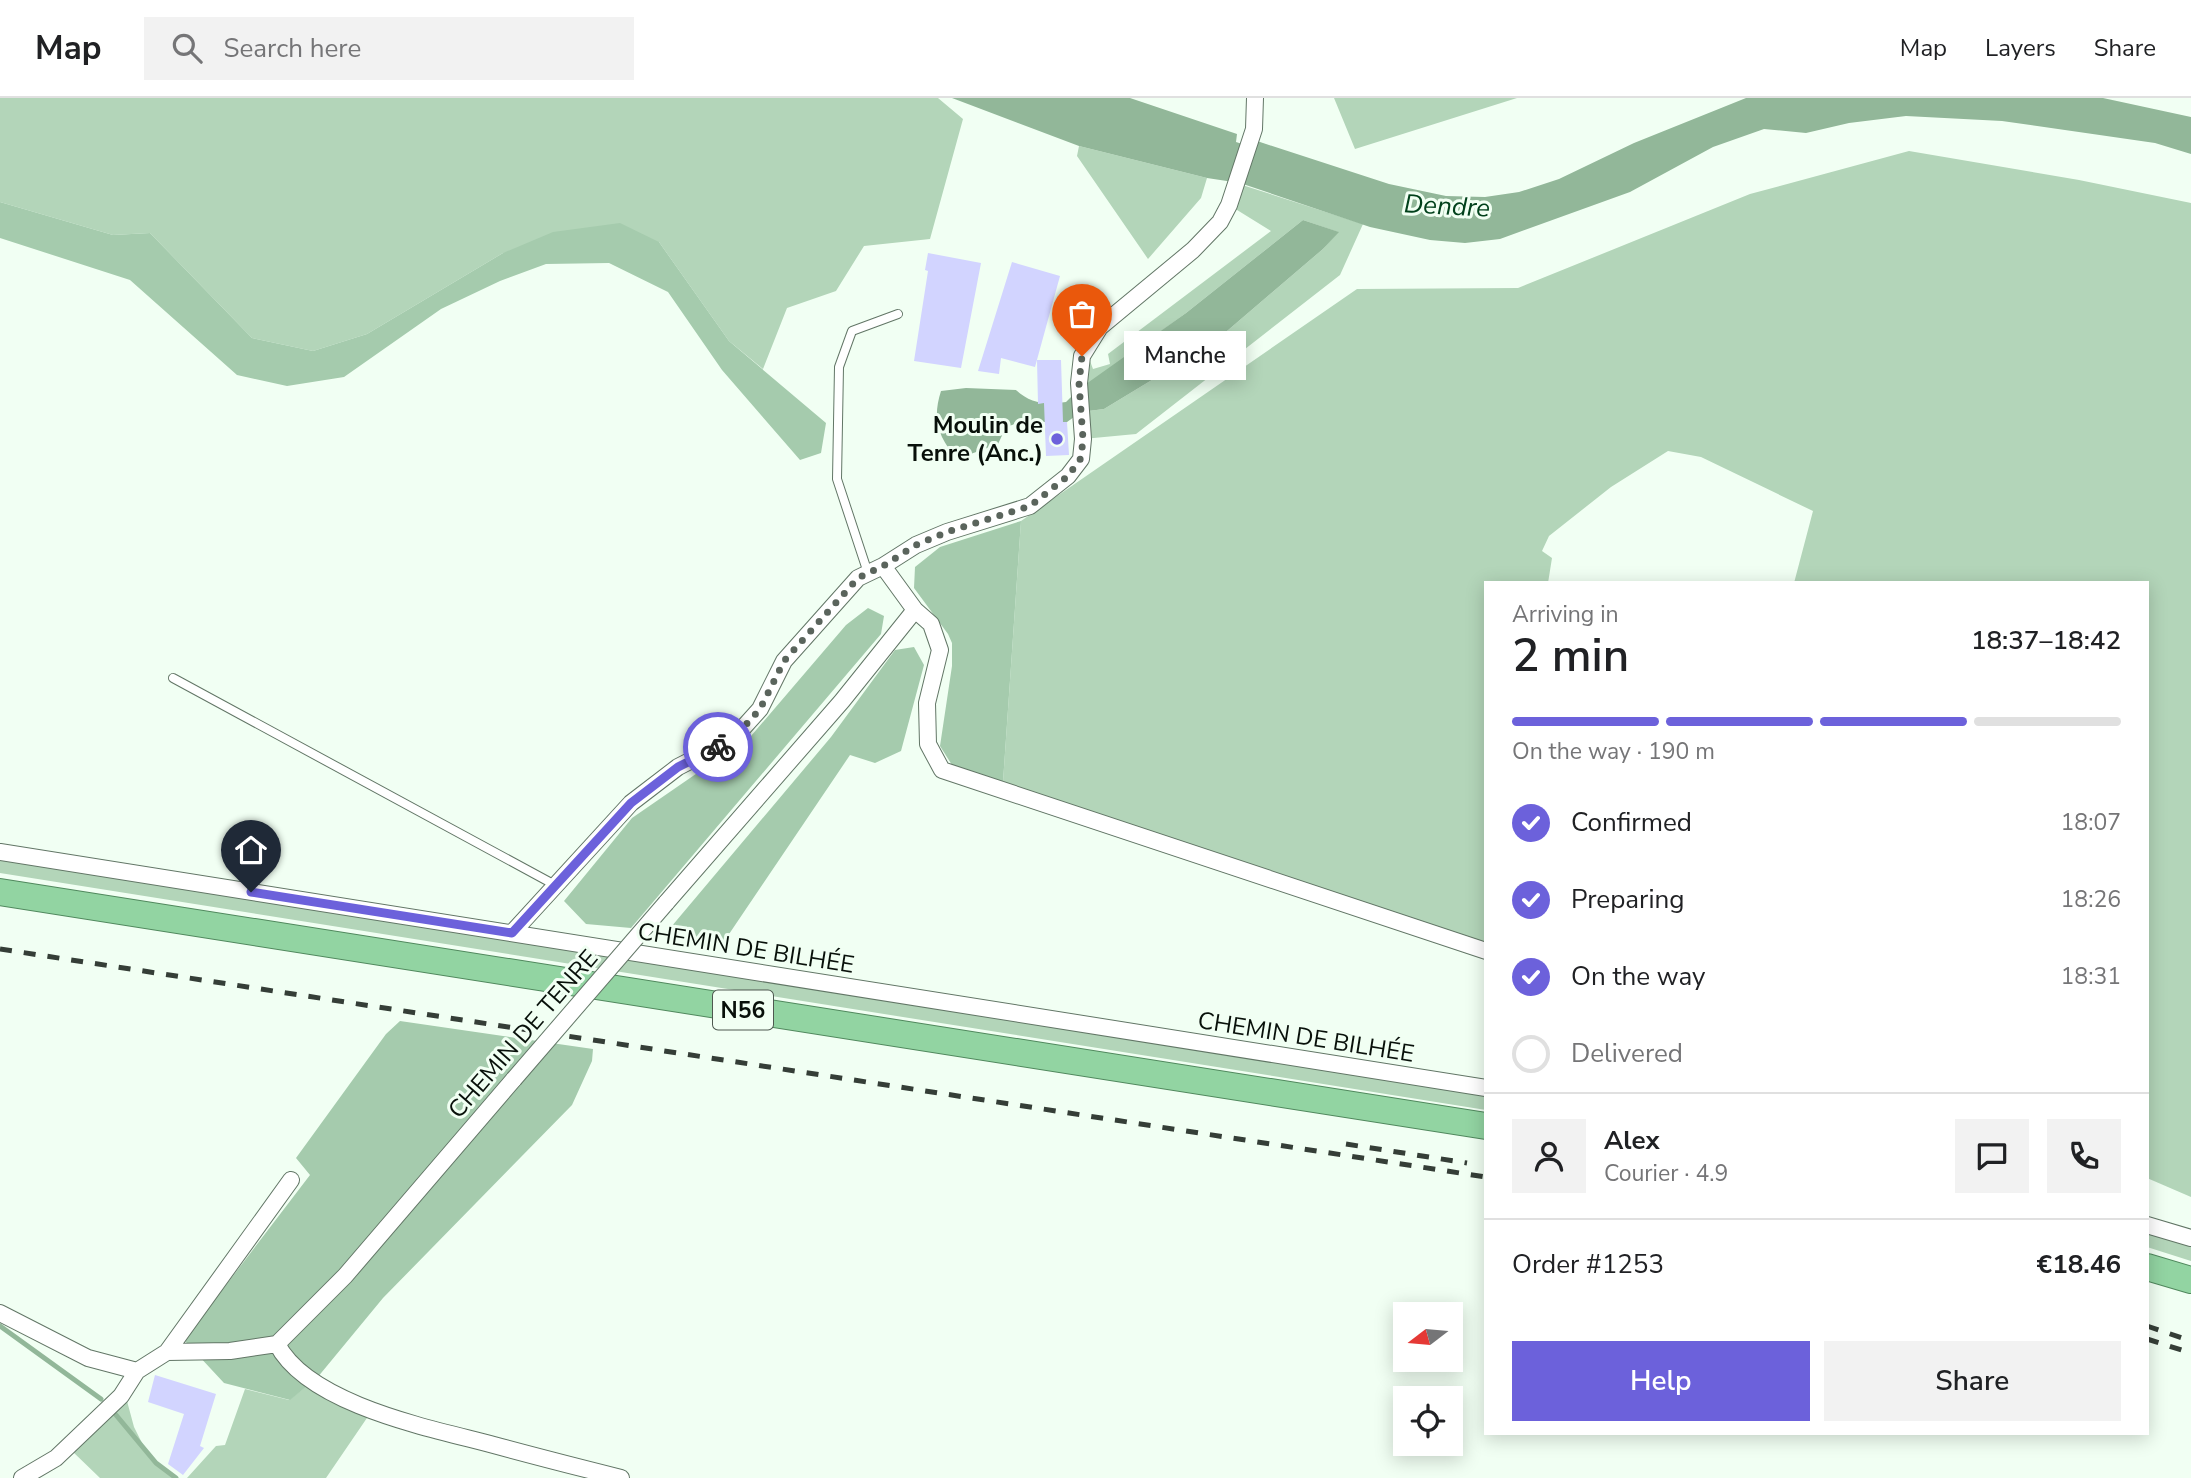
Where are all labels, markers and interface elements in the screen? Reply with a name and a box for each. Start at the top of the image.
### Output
search box [144,17,634,80]
text: Map [35,26,102,71]
icon: search [168,29,206,67]
text: Search here [224,31,361,66]
text: Map [1900,32,1947,64]
text: Layers [1985,32,2056,64]
text: Share [2094,32,2156,64]
water label: Dendre [1403,186,1491,226]
pin [1052,284,1112,356]
icon: bag [1063,295,1101,333]
callout: Manche [1124,331,1246,380]
text: Manche [1144,340,1226,371]
place label: Moulin de Tenre (Anc.) [908,409,1043,469]
marker: Moulin de Tenre (Anc.) [1049,431,1065,447]
text: Arriving in [1512,599,1619,630]
text: 18:37–18:42 [1971,623,2121,658]
text: 2 min [1512,624,1629,687]
courier [683,712,753,782]
icon: bike [699,728,737,766]
text: On the way · 190 m [1512,736,1715,767]
icon: check [1512,804,1550,842]
text: Confirmed [1571,805,1692,840]
text: 18:07 [2061,807,2121,838]
pin [221,820,281,892]
icon: home [232,831,270,869]
icon: check [1512,881,1550,919]
text: Preparing [1571,882,1684,917]
text: 18:26 [2061,884,2121,915]
street label: CHEMIN DE BILHÉE [636,915,856,981]
street label: CHEMIN DE TENRE [441,943,605,1125]
icon: check [1512,958,1550,996]
text: On the way [1571,959,1705,994]
text: 18:31 [2061,961,2121,992]
road number: N56 [713,990,773,1029]
street label: CHEMIN DE BILHÉE [1196,1004,1416,1070]
text: Delivered [1571,1036,1683,1071]
button: person [1512,1119,1586,1193]
button: chat [1955,1119,2029,1193]
button: phone [2047,1119,2121,1193]
text: Alex [1604,1123,1660,1158]
text: Courier · 4.9 [1604,1158,1728,1189]
text: Order #1253 [1512,1247,1664,1282]
text: €18.46 [2037,1247,2121,1282]
north arrow [1393,1302,1463,1372]
map controls [1393,1302,1463,1456]
button: Help [1512,1341,1810,1421]
button: Share [1824,1341,2121,1421]
button: locate [1393,1386,1463,1456]

